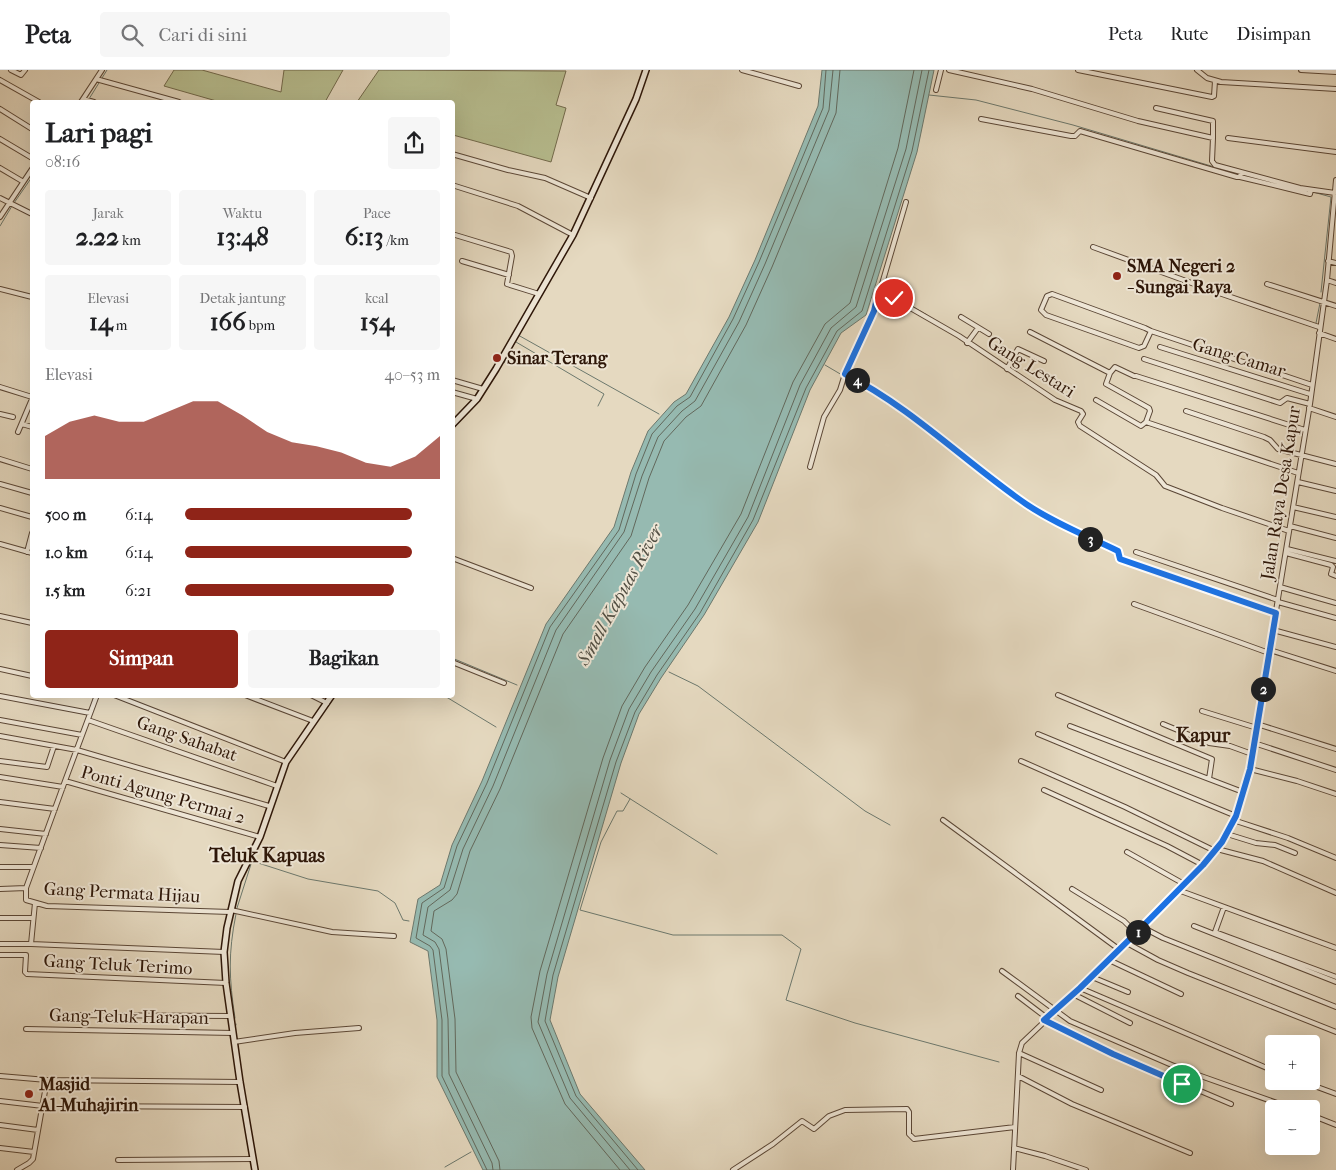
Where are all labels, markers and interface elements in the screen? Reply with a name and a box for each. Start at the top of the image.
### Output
search box [100,12,450,57]
text: Peta [25,21,70,49]
icon: search [118,21,146,49]
text: Cari di sini [158,24,247,46]
text: Peta [1108,24,1142,45]
text: Rute [1170,24,1208,45]
text: Disimpan [1236,24,1311,45]
text: Lari pagi [45,116,153,149]
button: share [388,117,440,169]
text: 08:16 [45,152,80,171]
text: Jarak [93,205,124,222]
text: Waktu [223,205,262,222]
text: Pace [363,205,391,222]
text: 2.22 [76,222,119,251]
text: 13:48 [216,222,269,251]
text: 6:13 [345,222,384,251]
text: km [119,232,141,249]
text: /km [384,232,409,249]
place label: SMA Negeri 2 - Sungai Raya [1127,256,1235,298]
marker: SMA Negeri 2 - Sungai Raya [1111,270,1123,282]
pin [873,277,915,319]
icon: check [880,284,908,312]
text: Elevasi [87,290,129,307]
text: Detak jantung [200,290,285,307]
text: kcal [365,290,389,307]
text: 14 [89,307,113,336]
text: 166 [210,307,246,336]
text: 154 [360,307,394,336]
text: m [113,317,127,334]
text: bpm [246,317,275,334]
street label: Gang Lestari [983,332,1079,403]
street label: Gang Camar [1190,334,1288,382]
place label: Sinar Terang [507,348,609,369]
marker: Sinar Terang [491,352,503,364]
text: Elevasi [45,365,93,384]
text: 40–53 m [385,365,440,384]
pin: 4 [844,368,870,392]
text: 4 [853,372,862,389]
street label: Jalan Raya Desa Kapur [1257,404,1305,583]
text: 500 m [45,505,86,524]
text: 6:14 [125,505,153,524]
water label: Small Kapuas River [572,520,669,670]
pin: 3 [1078,526,1102,552]
text: 3 [1088,531,1093,548]
text: 1.0 km [45,543,88,562]
text: 6:14 [125,543,153,562]
text: 1.5 km [45,581,85,600]
text: 6:21 [125,581,151,600]
button: Simpan [45,630,238,688]
button: Bagikan [248,630,440,688]
pin: 2 [1250,676,1276,702]
text: 2 [1260,681,1267,698]
street label: Gang Sahabat [134,712,241,766]
district label: Kapur [1176,724,1231,747]
street label: Ponti Agung Permai 2 [78,761,248,829]
district label: Teluk Kapuas [208,844,325,867]
street label: Gang Permata Hijau [43,878,201,908]
pin: 1 [1126,920,1150,944]
text: 1 [1136,924,1141,941]
street label: Gang Teluk Terimo [43,951,193,979]
street label: Gang Teluk Harapan [49,1005,210,1029]
map controls [1265,1035,1320,1155]
button: + [1265,1035,1320,1090]
pin [1161,1063,1203,1105]
icon: arrive [1168,1070,1196,1098]
place label: Masjid Al-Muhajirin [38,1074,139,1116]
marker: Masjid Al-Muhajirin [23,1088,35,1100]
button: − [1265,1100,1320,1155]

